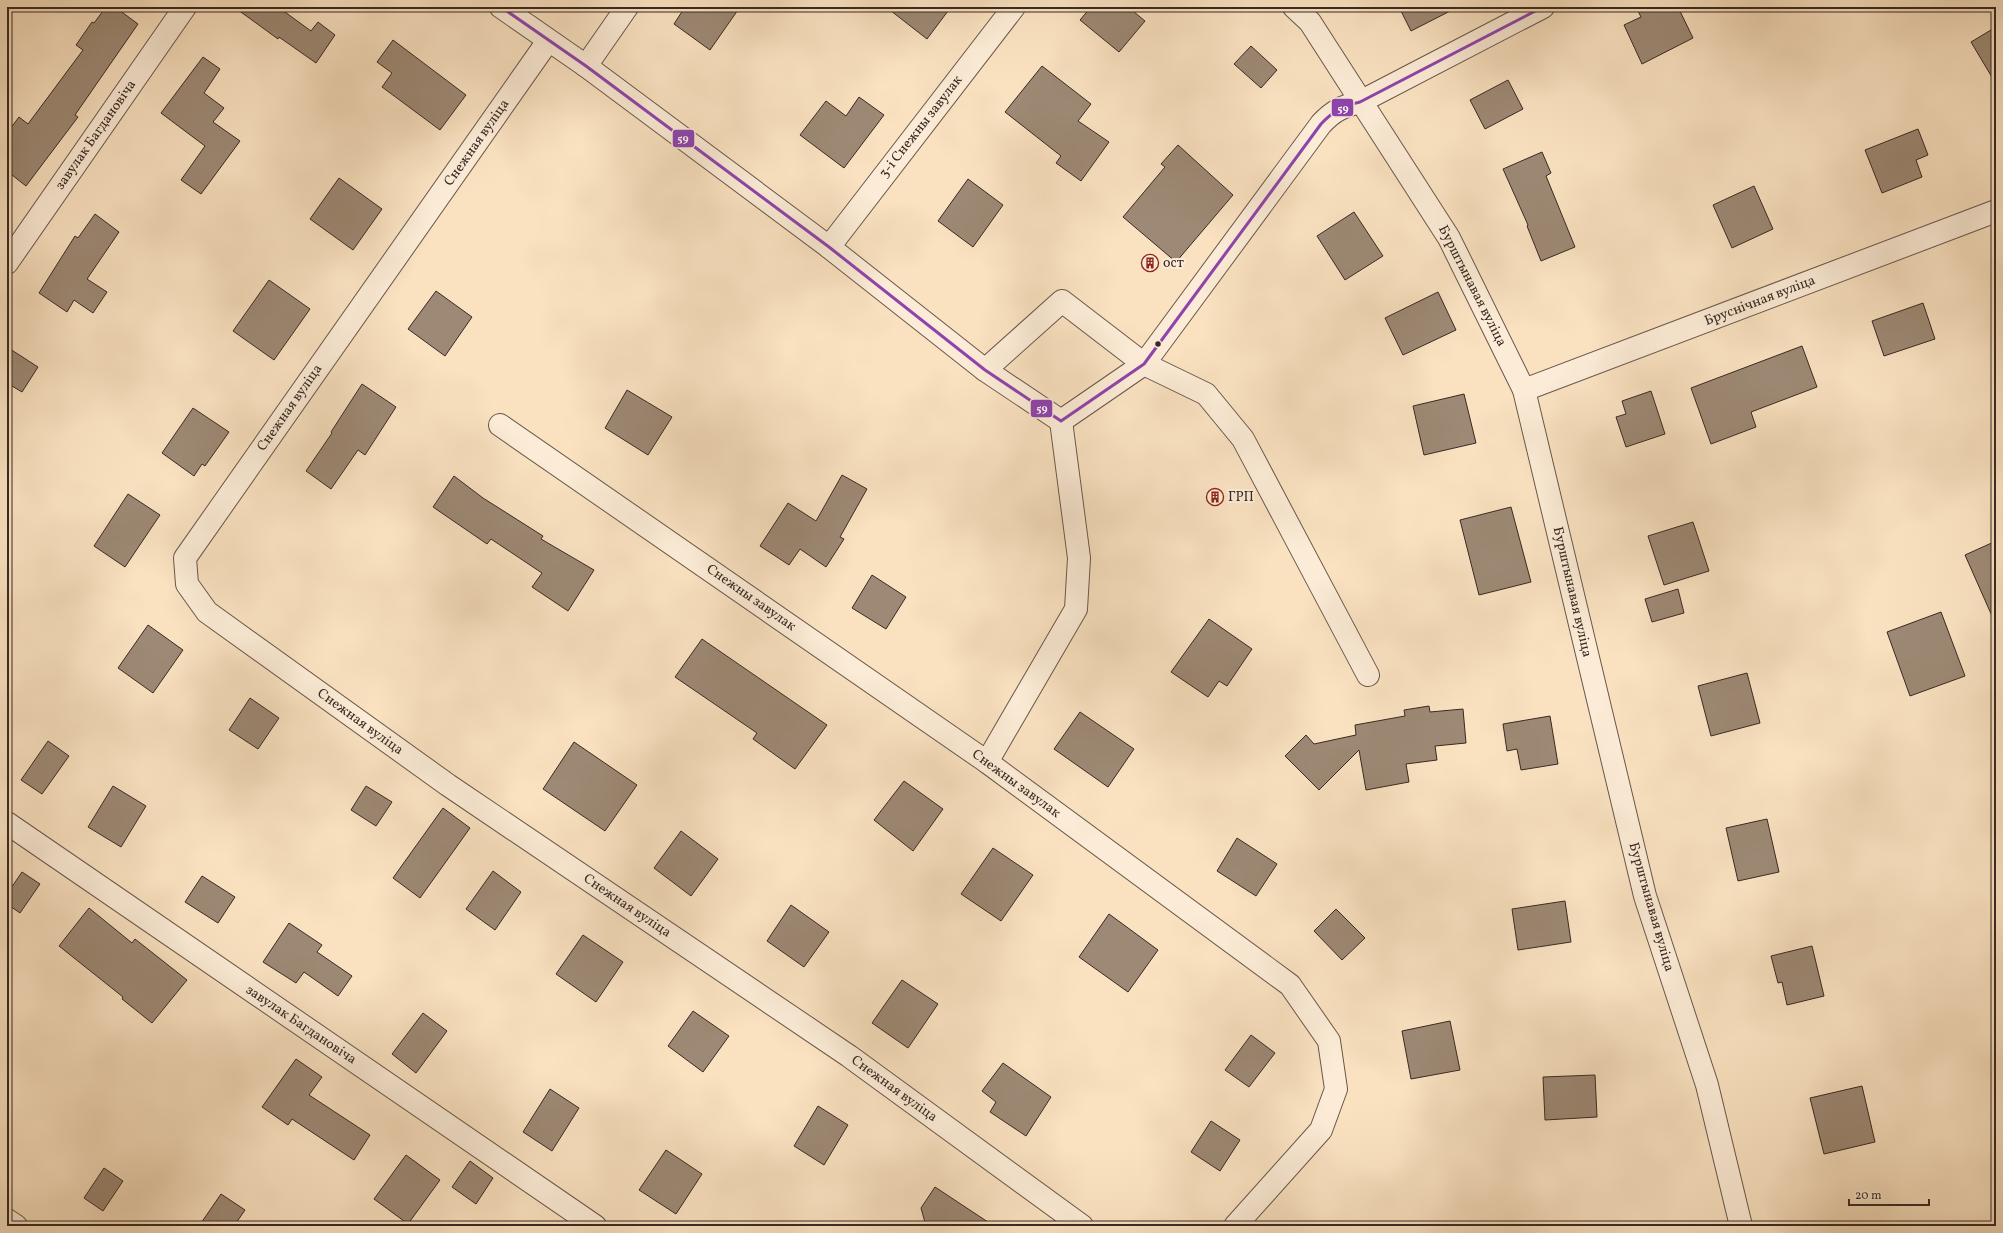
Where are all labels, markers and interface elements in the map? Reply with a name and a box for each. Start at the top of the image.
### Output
street label: 3-і Снежны завулак [875,71,967,182]
street label: завулак Багдановіча [51,76,141,194]
street label: Снежная вуліца [440,96,514,190]
line badge: 59 [1331,98,1354,117]
text: 59 [1337,102,1349,117]
line badge: 59 [672,129,695,148]
text: 59 [677,132,689,147]
street label: Бурштынавая вуліца [1433,222,1511,350]
building icon: ост [1140,253,1160,273]
place label: ост [1163,254,1184,273]
street label: Бруснічная вуліца [1702,271,1818,331]
unlabelled marker [1153,339,1163,349]
street label: Снежная вуліца [253,361,327,455]
line badge: 59 [1030,399,1053,418]
text: 59 [1036,402,1048,417]
building icon: ГРП [1205,487,1225,507]
place label: ГРП [1228,488,1254,507]
street label: Бурштынавая вуліца [1548,525,1596,659]
street label: Снежны завулак [702,560,800,636]
street label: Снежная вуліца [313,684,407,760]
street label: Снежны завулак [968,745,1065,823]
street label: Бурштынавая вуліца [1623,840,1679,974]
street label: Снежная вуліца [579,870,675,942]
street label: завулак Багдановіча [242,981,360,1069]
street label: Снежная вуліца [847,1051,941,1127]
scale bar [1849,1181,1929,1207]
text: 20 m [1855,1188,1882,1204]

